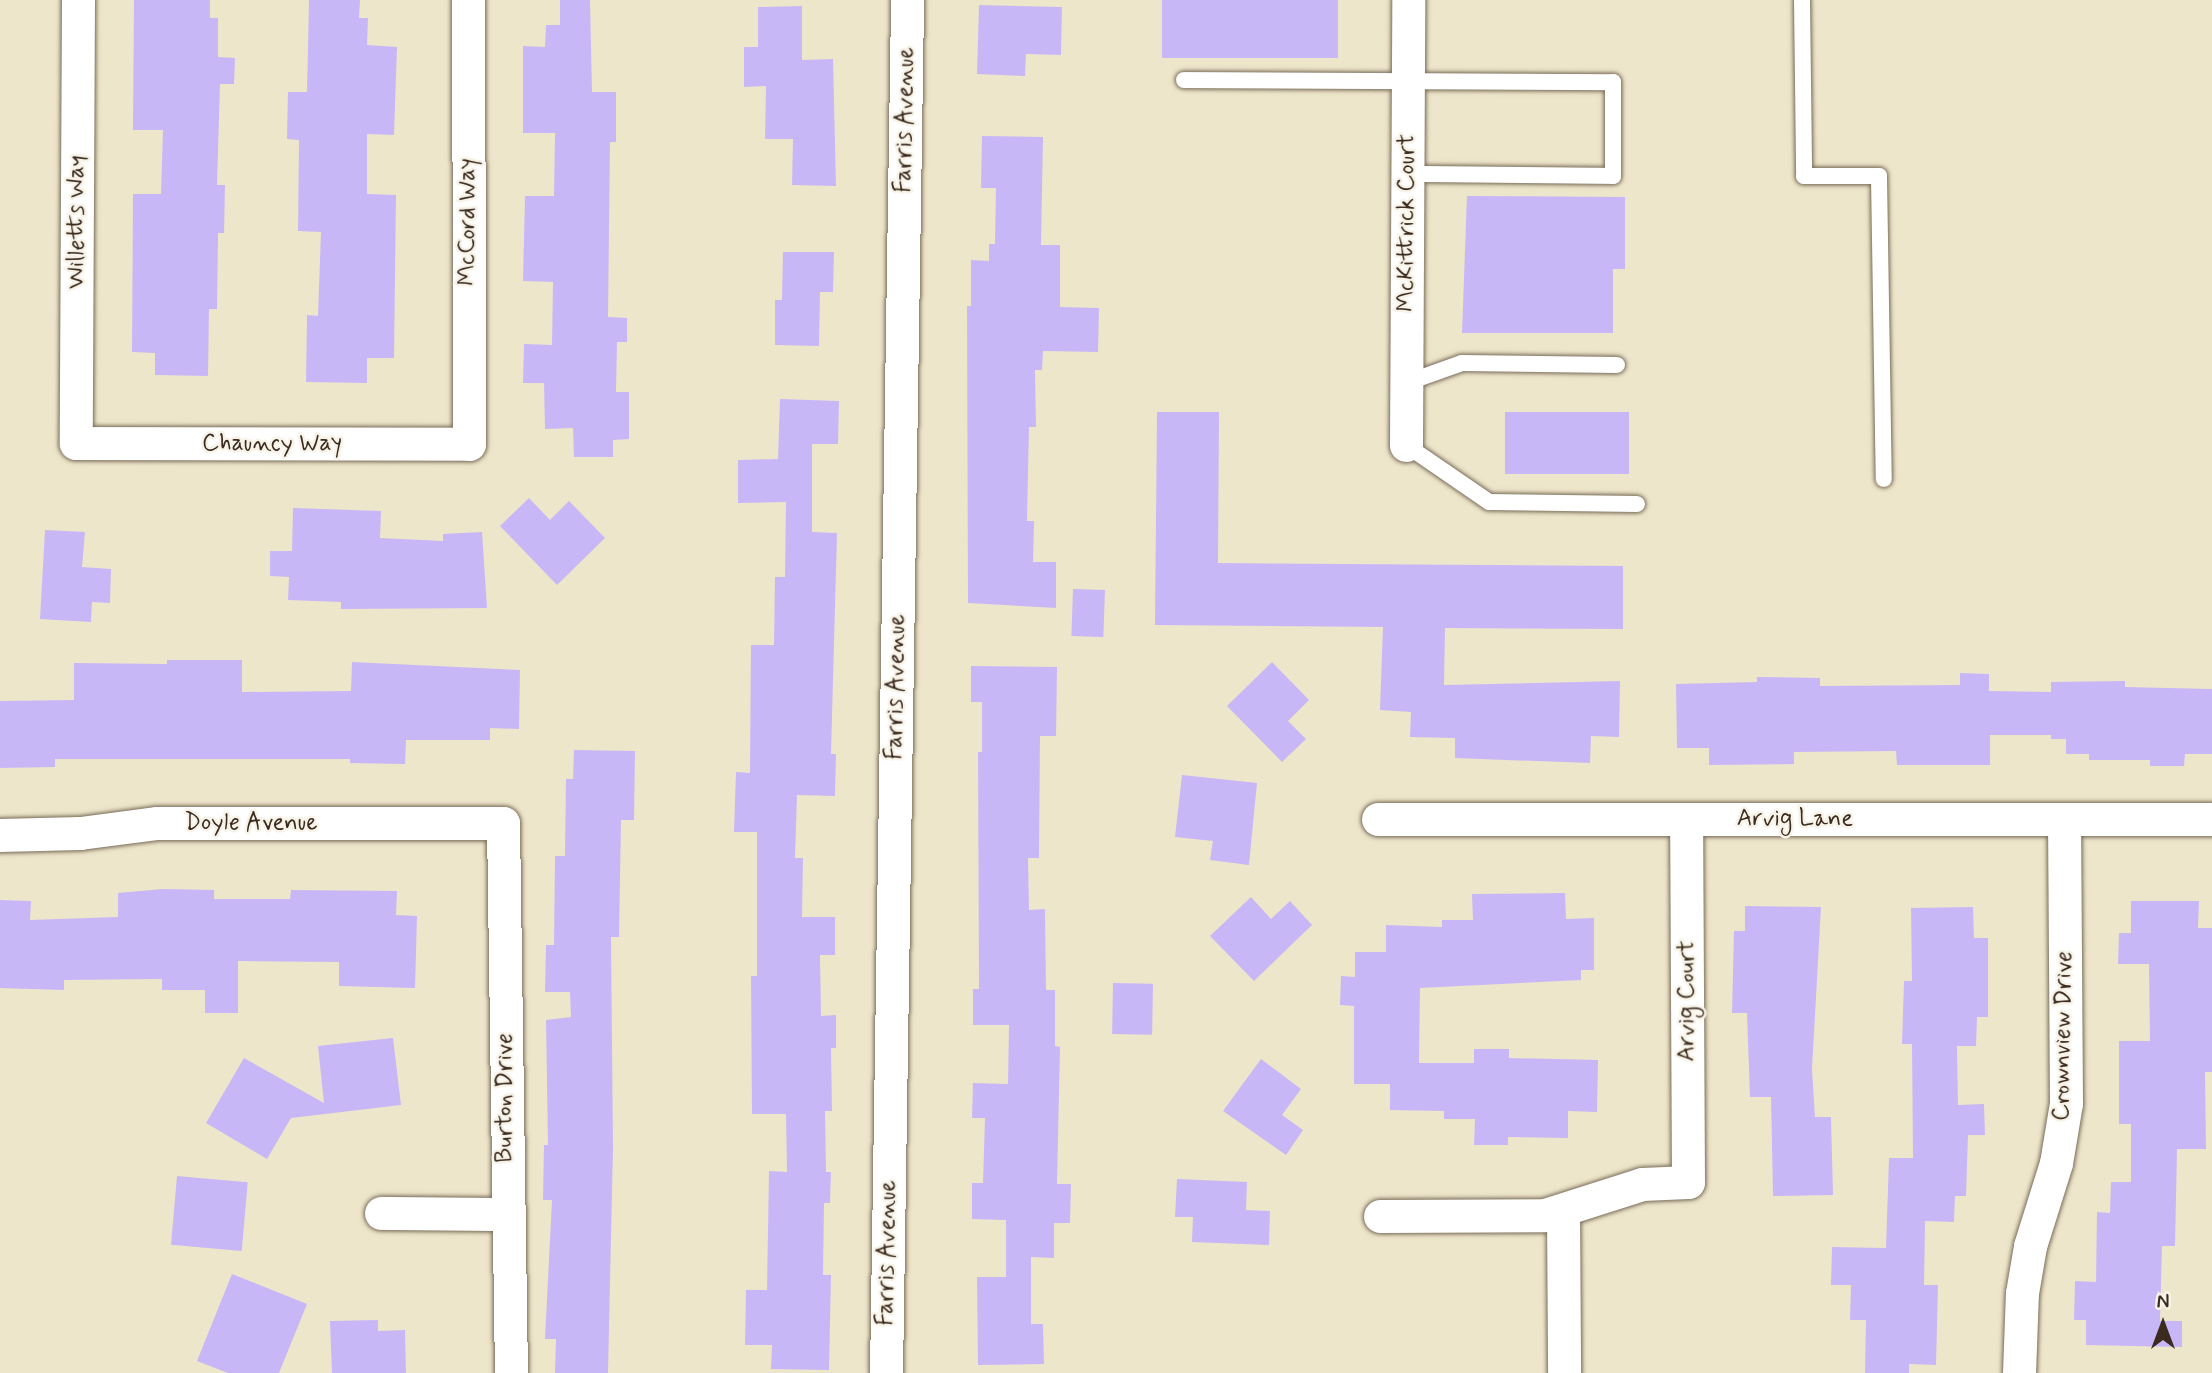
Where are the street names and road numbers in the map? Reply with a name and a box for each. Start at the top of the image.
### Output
street label: Farris Avenue [889,48,921,192]
street label: McKittrick Court [1393,134,1421,312]
street label: Willetts Way [63,154,91,290]
street label: McCord Way [454,156,482,288]
street label: Chauncy Way [200,430,344,458]
street label: Farris Avenue [880,615,912,759]
street label: Arvig Lane [1738,805,1852,833]
street label: Doyle Avenue [182,809,320,837]
street label: Arvig Court [1673,941,1701,1061]
street label: Crownview Drive [2047,952,2079,1120]
street label: Burton Drive [491,1034,519,1162]
street label: Farris Avenue [871,1181,903,1325]

